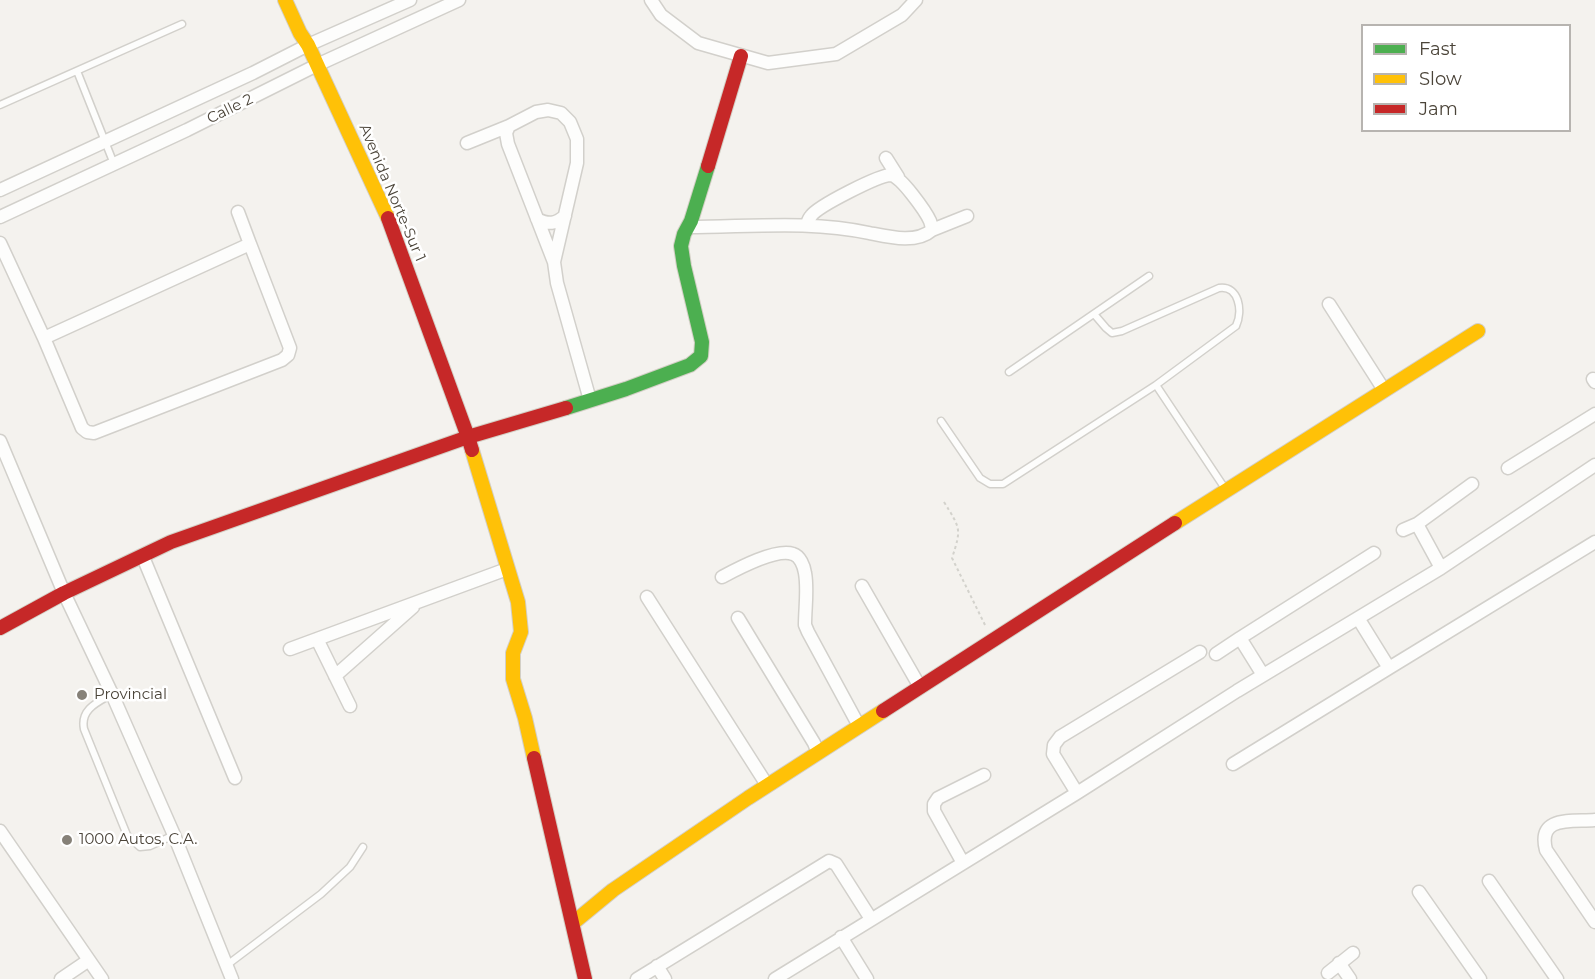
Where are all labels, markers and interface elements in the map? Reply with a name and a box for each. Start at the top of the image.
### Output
legend [1361,24,1571,132]
text: Fast [1419,38,1457,60]
text: Slow [1419,68,1462,90]
street label: Calle 2 [204,90,256,128]
text: Jam [1419,98,1458,120]
street label: Avenida Norte-Sur 1 [355,122,429,264]
place label: Provincial [94,686,167,704]
marker: Provincial [75,688,89,702]
place label: 1000 Autos, C.A. [79,831,197,849]
marker: 1000 Autos, C.A. [60,833,74,847]

